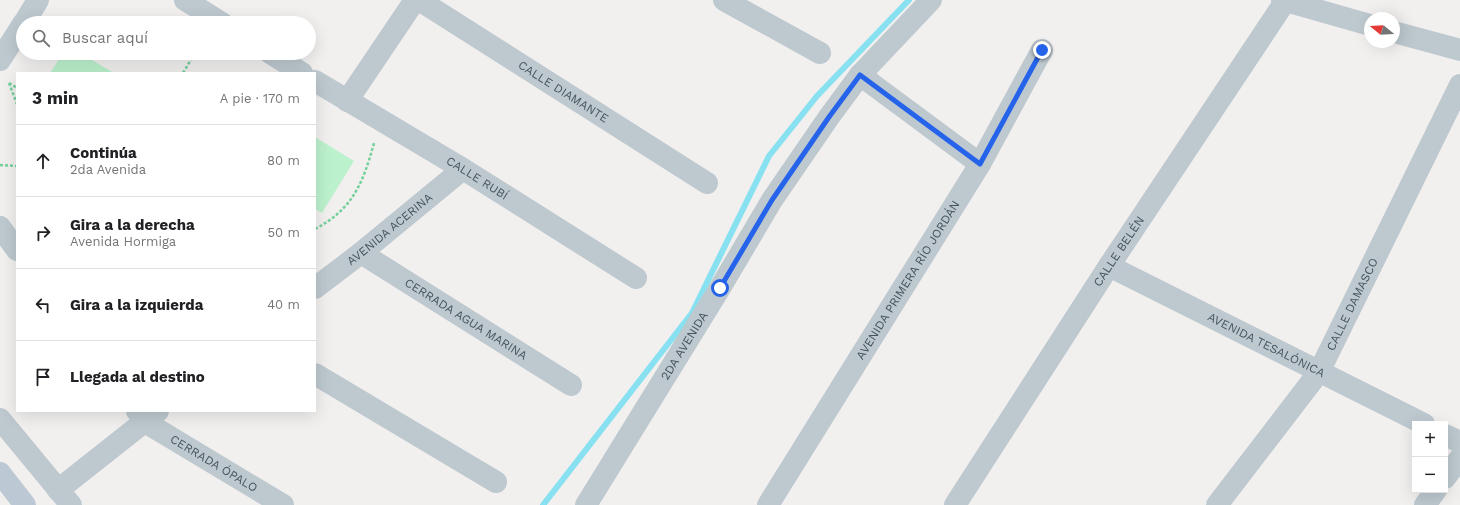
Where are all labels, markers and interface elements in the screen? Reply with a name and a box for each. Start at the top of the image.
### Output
north arrow [1364,12,1400,48]
search box [16,16,316,60]
icon: search [30,27,52,49]
text: Buscar aquí [62,29,148,47]
route end [1033,41,1051,59]
street label: CALLE DIAMANTE [516,58,611,126]
text: 3 min [32,88,78,108]
text: A pie · 170 m [220,91,300,106]
text: Continúa [70,144,137,162]
icon: ahead [32,150,54,172]
text: 80 m [267,153,300,168]
street label: CALLE RUBÍ [444,154,511,203]
text: 2da Avenida [70,162,146,177]
street label: AVENIDA ACERINA [344,190,435,268]
street label: AVENIDA PRIMERA RÍO JORDÁN [853,198,963,362]
street label: CALLE BELÉN [1091,214,1147,289]
text: Gira a la derecha [70,216,195,234]
icon: right [32,222,54,244]
text: 50 m [268,225,300,240]
text: Avenida Hormiga [70,234,176,249]
street label: CALLE DAMASCO [1324,256,1381,353]
street label: CERRADA AGUA MARINA [402,275,530,363]
route start [711,279,729,297]
icon: left [32,294,54,316]
text: Gira a la izquierda [70,296,203,314]
text: 40 m [267,297,300,312]
street label: 2DA AVENIDA [658,309,711,383]
street label: AVENIDA TESALÓNICA [1205,310,1327,380]
icon: arrive [32,366,54,388]
text: Llegada al destino [70,368,205,386]
map controls [1412,421,1448,493]
button: + [1412,421,1448,457]
street label: CERRADA ÓPALO [168,432,260,495]
button: − [1412,457,1448,493]

